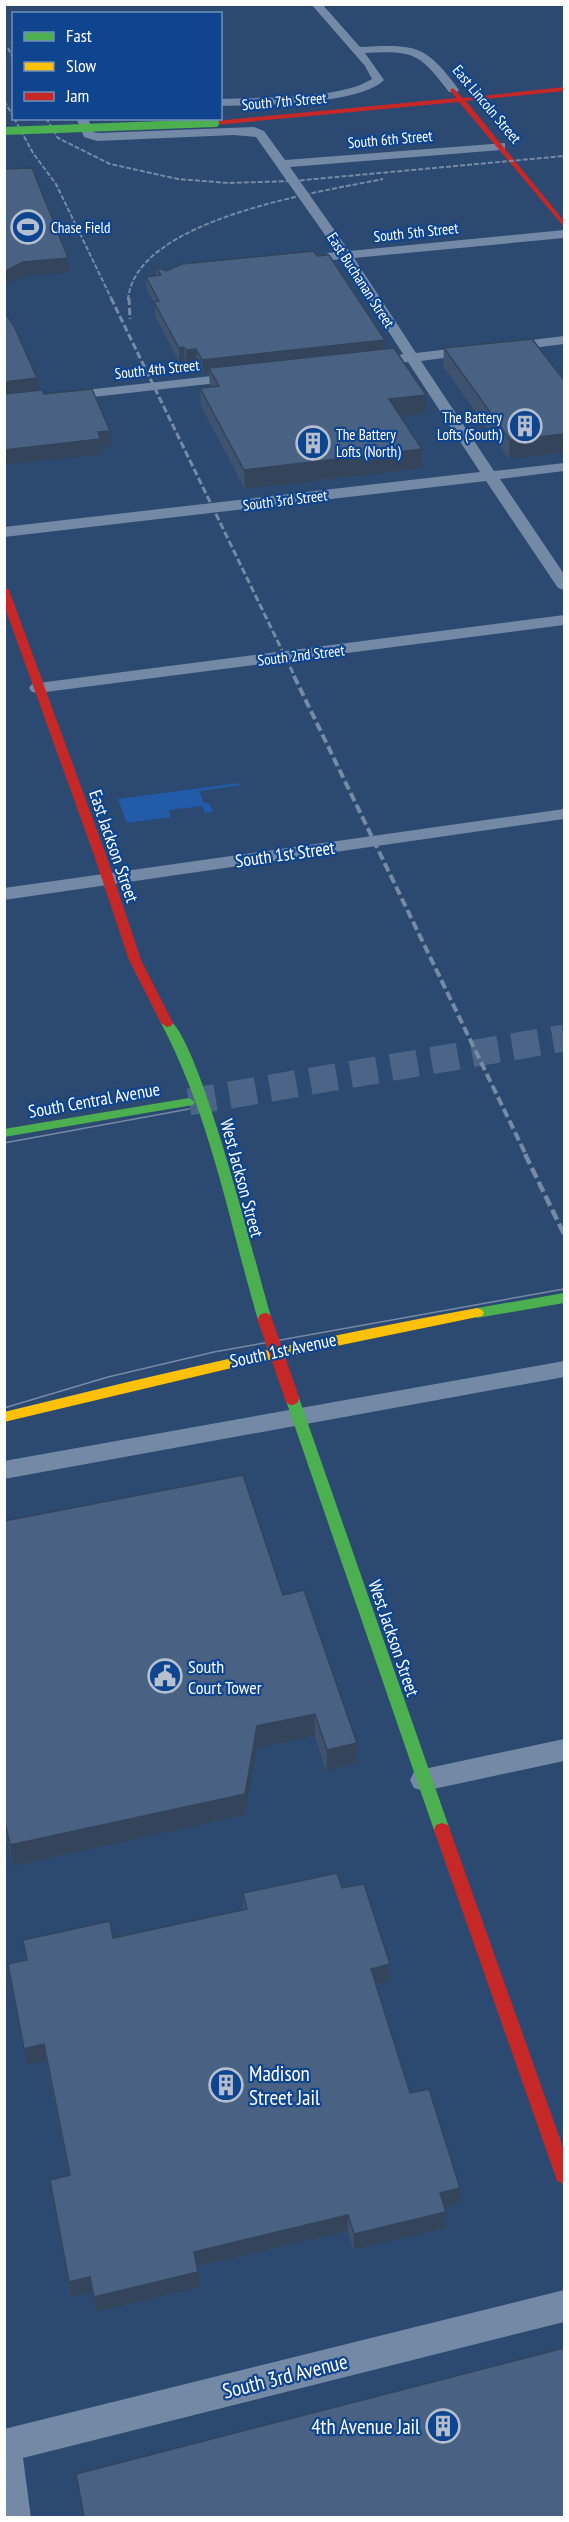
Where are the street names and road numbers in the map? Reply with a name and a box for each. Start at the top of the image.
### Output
street label: East Lincoln Street [449,61,525,147]
street label: South 7th Street [241,88,327,114]
street label: South 6th Street [347,126,433,152]
street label: South 5th Street [373,218,459,246]
street label: East Buchanan Street [323,229,399,331]
street label: South 4th Street [114,355,200,383]
street label: South 3rd Street [242,485,328,515]
street label: South 2nd Street [256,640,346,670]
street label: East Jackson Street [84,787,144,905]
street label: South 1st Street [234,836,336,872]
street label: South Central Avenue [26,1077,162,1123]
street label: West Jackson Street [215,1116,269,1240]
street label: South 1st Avenue [228,1328,338,1372]
street label: West Jackson Street [363,1577,425,1699]
street label: South 3rd Avenue [220,2347,350,2405]

